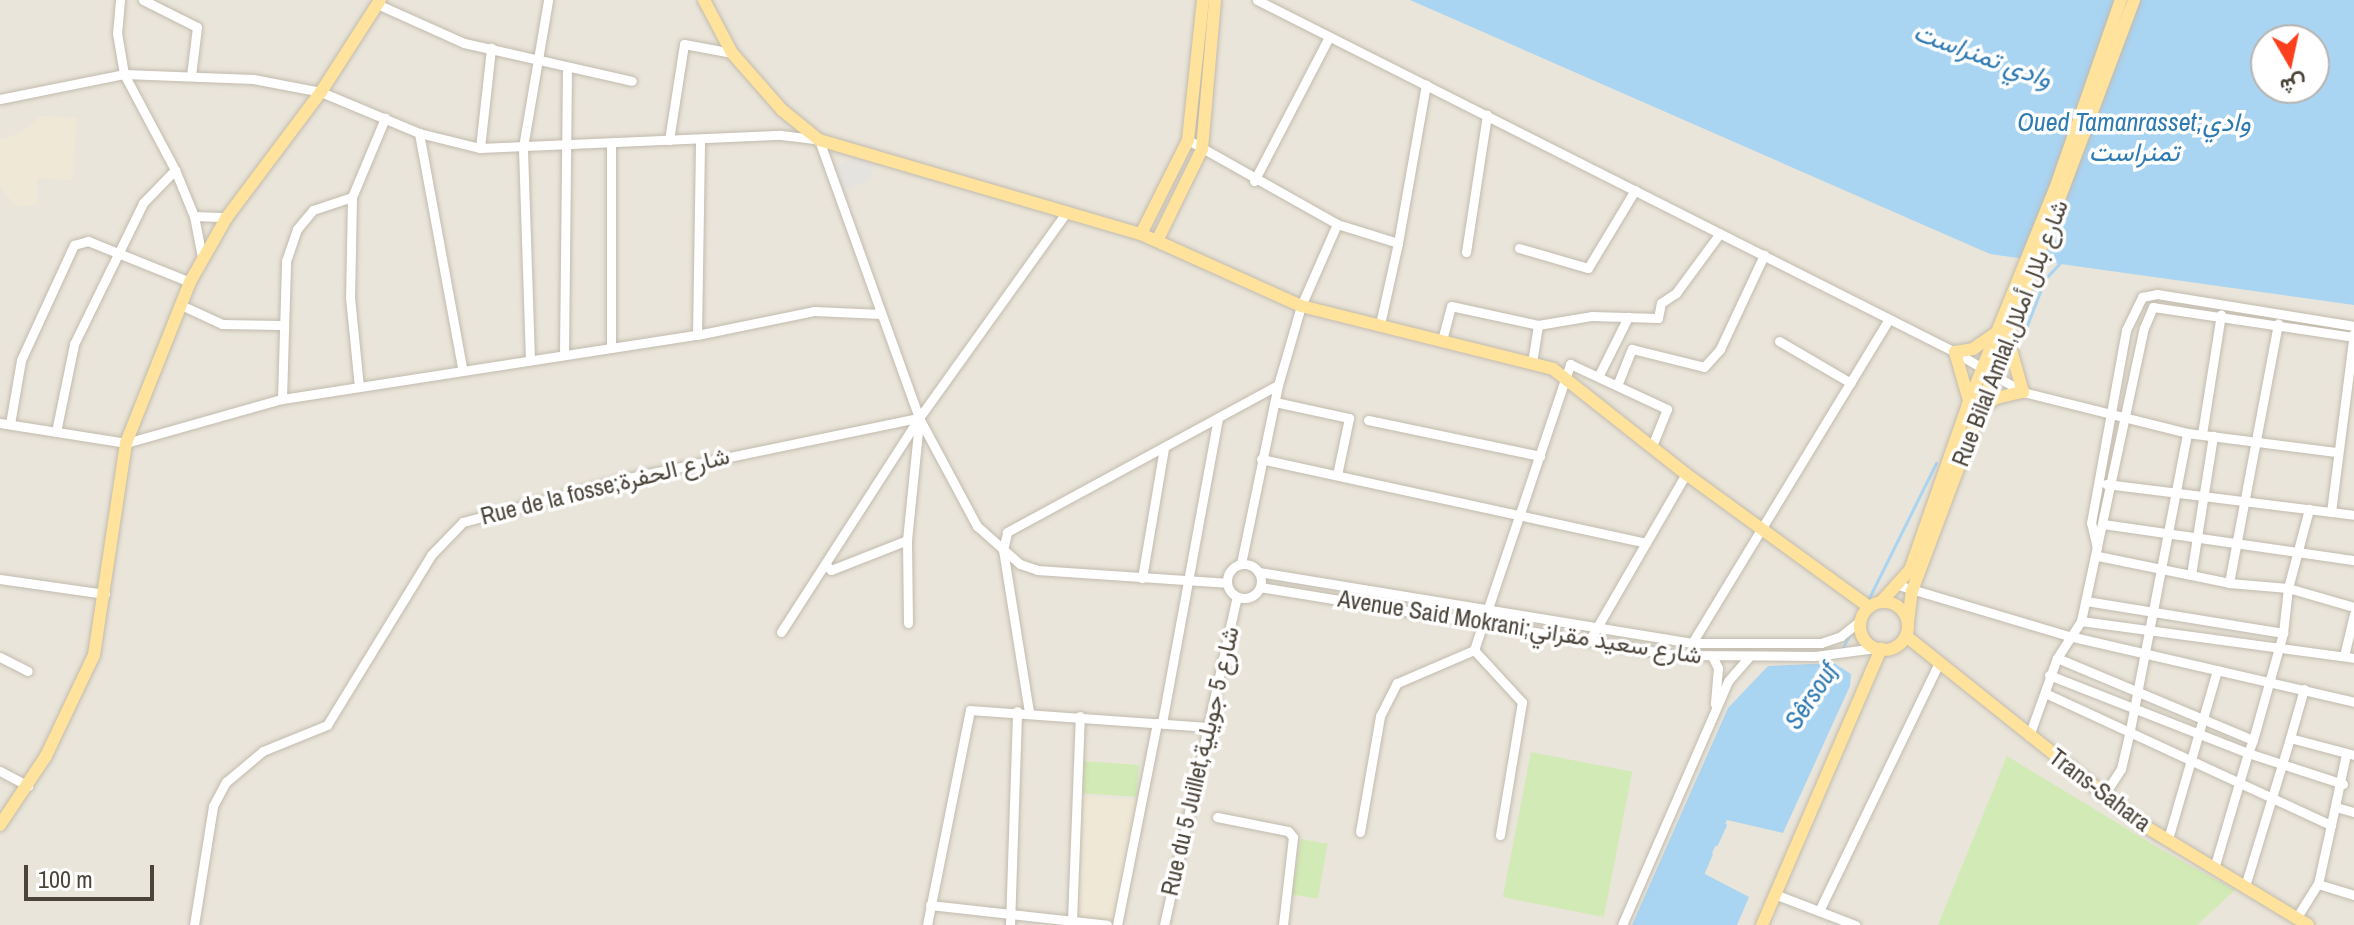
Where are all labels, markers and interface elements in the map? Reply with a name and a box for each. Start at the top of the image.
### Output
water label: وادي تمنراست [1910,16,2056,94]
north arrow [2250,24,2330,104]
text: ش [2278,69,2309,103]
water label: Oued Tamanrasset;وادي تمنراست [2017,106,2251,168]
street label: Rue Bilal Amlal,شارع بلال أملال [1946,195,2074,471]
street label: Rue de la fosse;شارع الحفرة [478,441,732,531]
street label: Avenue Said Mokrani;شارع سعيد مقراني [1336,584,1704,670]
street label: Rue du 5 Juillet,شارع 5 جويلية [1155,624,1245,898]
water label: Sêrsouf [1778,657,1844,735]
street label: Trans-Sahara [2044,743,2156,837]
scale bar [28,849,158,899]
text: 100 m [38,863,93,895]

